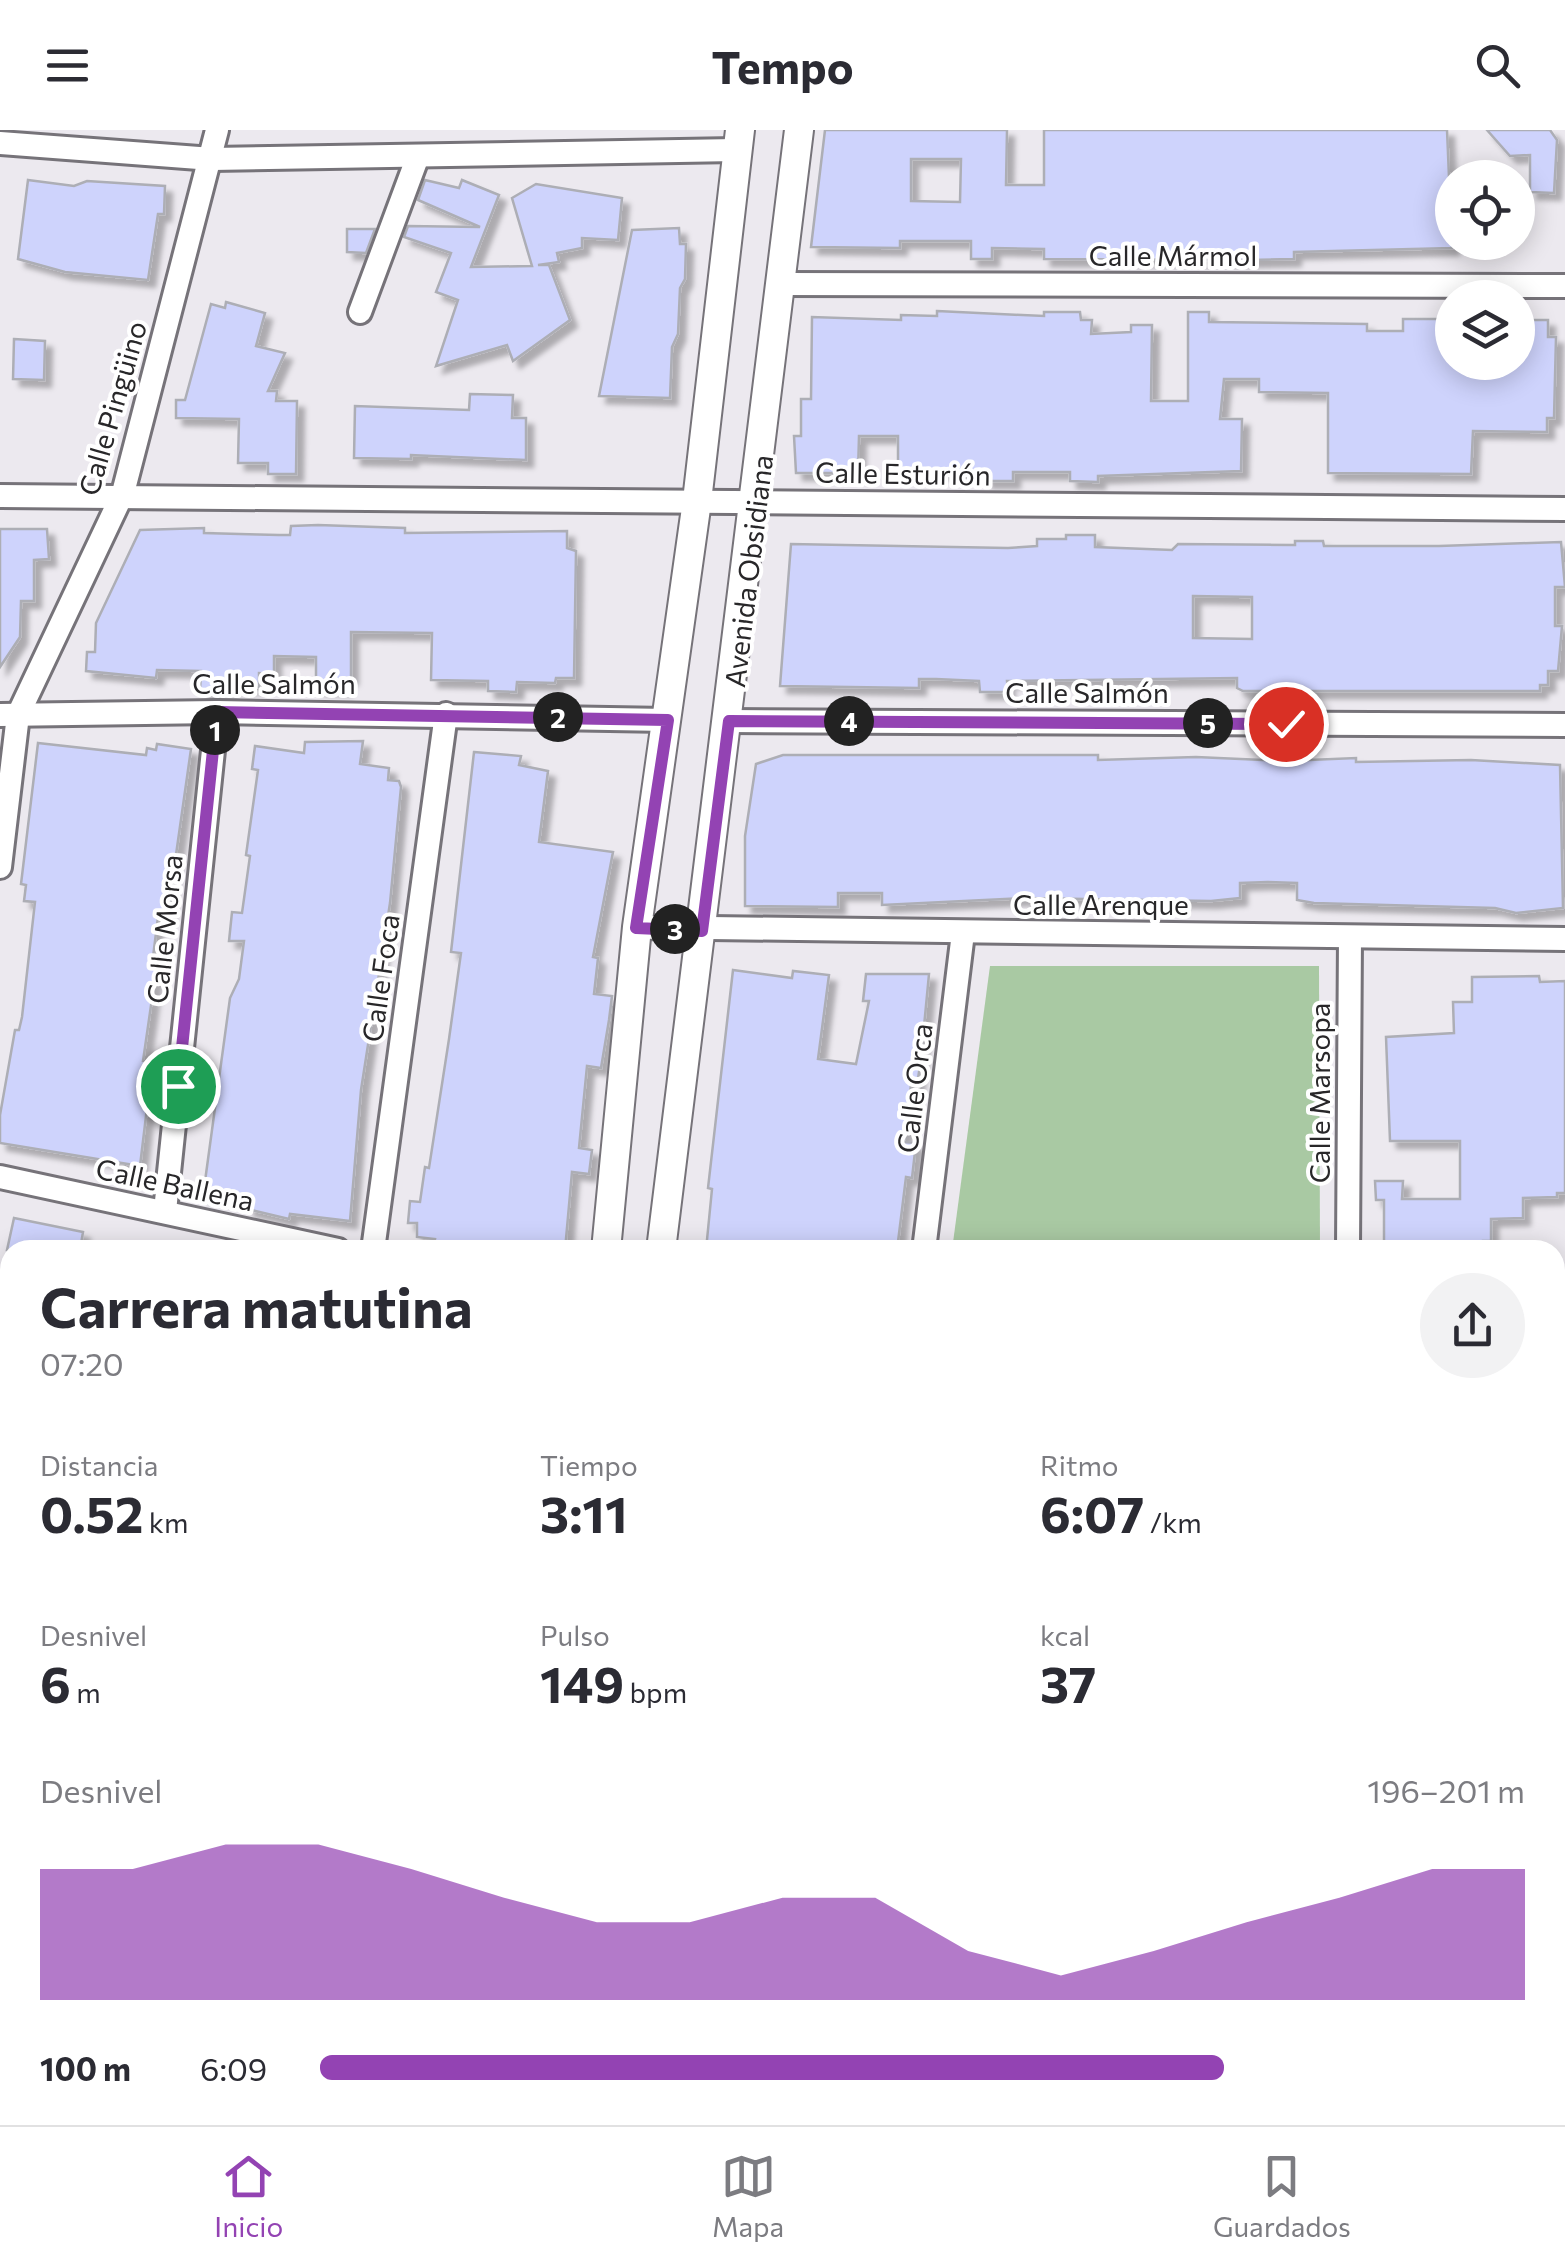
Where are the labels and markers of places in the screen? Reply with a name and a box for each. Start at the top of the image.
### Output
pin [1244,682,1329,767]
pin: 2 [533,692,583,742]
pin: 4 [824,696,874,746]
pin: 5 [1183,698,1233,748]
pin: 1 [190,705,240,755]
pin: 3 [650,904,700,954]
pin [136,1044,221,1129]

